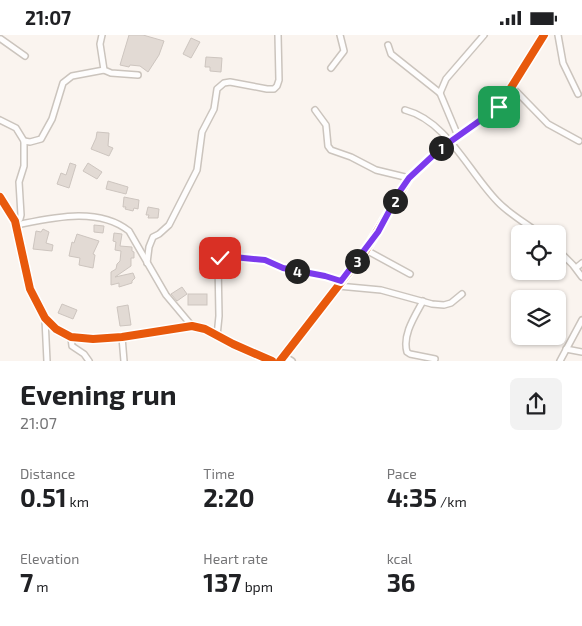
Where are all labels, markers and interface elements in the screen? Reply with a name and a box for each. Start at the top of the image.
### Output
text: 21:07 [25,6,71,29]
pin [478,86,520,128]
icon: arrive [485,93,513,121]
pin: 1 [428,135,454,161]
text: 1 [438,140,445,157]
pin: 2 [382,189,408,213]
text: 2 [391,193,400,210]
map controls [511,225,566,345]
button: locate [511,225,566,280]
pin [199,237,241,279]
icon: check [206,244,234,272]
pin: 3 [344,249,370,273]
text: 3 [354,253,361,270]
pin: 4 [284,259,310,283]
text: 4 [293,263,302,280]
button: layers [511,290,566,345]
text: Evening run [20,377,177,411]
button: share [510,378,562,430]
text: 21:07 [20,413,57,432]
text: Distance [20,465,75,482]
text: Time [203,465,235,482]
text: Pace [387,465,417,482]
text: 0.51 [20,482,66,512]
text: 2:20 [203,482,255,512]
text: 4:35 [387,482,437,512]
text: km [66,493,89,510]
text: /km [437,493,467,510]
text: Elevation [20,550,79,567]
text: Heart rate [203,550,268,567]
text: kcal [387,550,412,567]
text: 7 [20,567,33,597]
text: 137 [203,567,242,597]
text: 36 [387,567,416,597]
text: m [33,578,49,595]
text: bpm [242,578,273,595]

